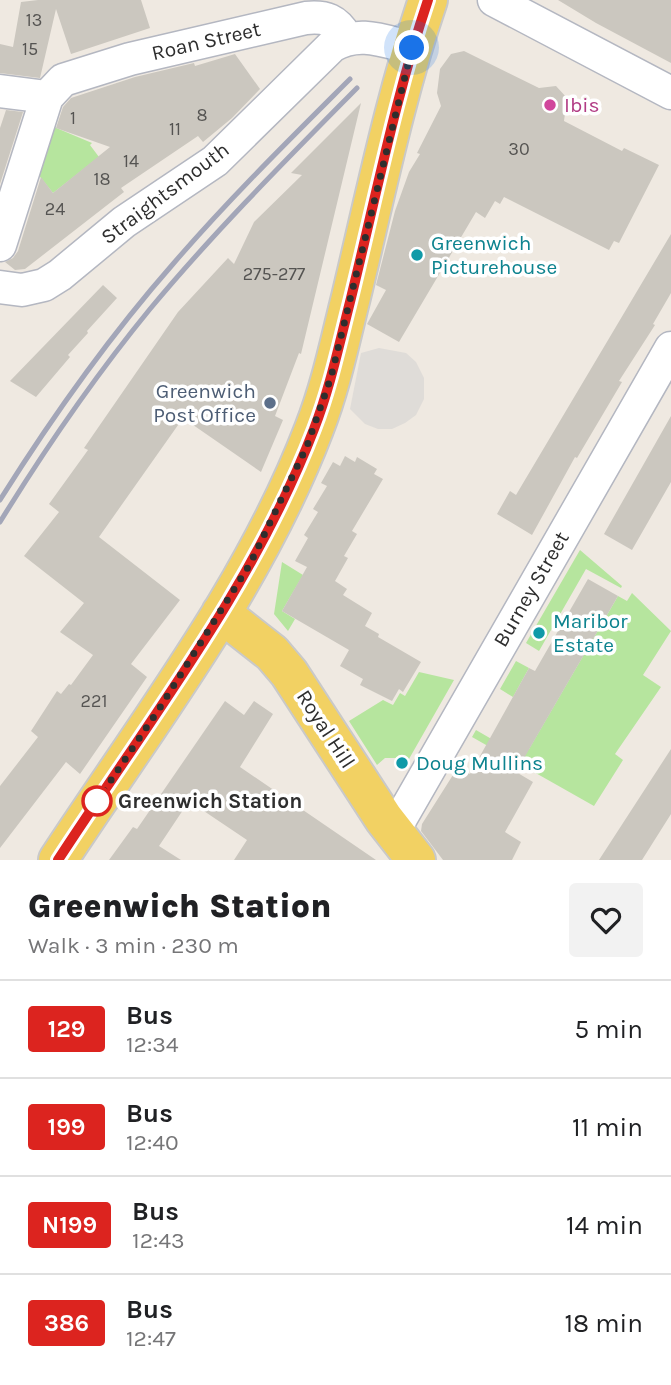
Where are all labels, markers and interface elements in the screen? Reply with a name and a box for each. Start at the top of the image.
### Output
house number: 13 [26,9,42,31]
street label: Roan Street [149,17,263,65]
your location [394,30,429,65]
house number: 15 [22,38,38,60]
place label: Ibis [564,93,600,117]
marker: Ibis [542,97,558,113]
house number: 8 [196,104,208,126]
house number: 1 [70,107,76,129]
house number: 11 [169,118,181,140]
street label: Straightsmouth [96,137,234,249]
house number: 30 [508,138,530,160]
house number: 14 [123,150,139,172]
house number: 18 [93,168,111,190]
house number: 24 [45,198,65,220]
place label: Greenwich Picturehouse [431,231,557,279]
marker: Greenwich Picturehouse [409,247,425,263]
house number: 275-277 [243,263,306,285]
place label: Greenwich Post Office [153,379,256,427]
marker: Greenwich Post Office [262,395,278,411]
street label: Burney Street [488,527,574,651]
place label: Maribor Estate [553,609,628,657]
marker: Maribor Estate [531,625,547,641]
street label: Royal Hill [292,685,360,773]
house number: 221 [81,690,107,712]
place label: Doug Mullins [416,751,543,775]
marker: Doug Mullins [394,755,410,771]
marker: Greenwich Station [82,786,112,816]
place label: Greenwich Station [118,789,302,813]
button: heart [569,883,643,957]
text: Greenwich Station [28,887,331,925]
text: Walk · 3 min · 230 m [28,932,239,959]
text: Bus [126,1000,173,1031]
text: 5 min [574,1014,643,1045]
text: 129 [48,1015,85,1043]
text: 12:34 [126,1031,179,1058]
text: Bus [126,1098,173,1129]
text: 11 min [572,1112,643,1143]
text: 199 [48,1113,85,1141]
text: 12:40 [126,1129,179,1156]
text: Bus [132,1196,179,1227]
text: 14 min [566,1210,643,1241]
text: N199 [42,1211,97,1239]
text: 12:43 [132,1227,185,1254]
text: Bus [126,1294,173,1325]
text: 18 min [564,1308,643,1339]
text: 386 [44,1309,89,1337]
text: 12:47 [126,1325,176,1352]

